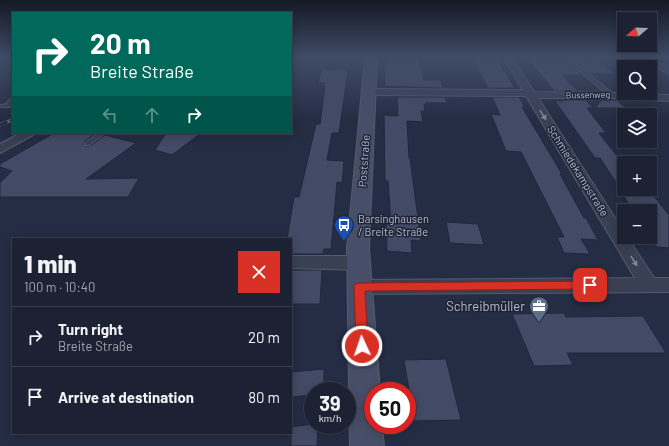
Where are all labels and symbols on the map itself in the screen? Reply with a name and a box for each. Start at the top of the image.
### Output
north arrow [617,12,657,52]
street label: Bussenweg [566,89,610,100]
one-way arrow [540,109,547,121]
street label: Schmiedekampstraße [545,123,612,219]
street label: Poststraße [355,134,372,188]
place label: Barsinghausen / Breite Straße [358,212,429,238]
bus stop icon: Barsinghausen / Breite Straße [333,214,355,242]
one-way arrow [630,256,638,266]
pin [573,268,607,302]
office icon: Schreibmüller [528,295,550,323]
place label: Schreibmüller [446,298,525,314]
position arrow [341,325,383,367]
speed limit sign: 50 [364,382,416,434]

